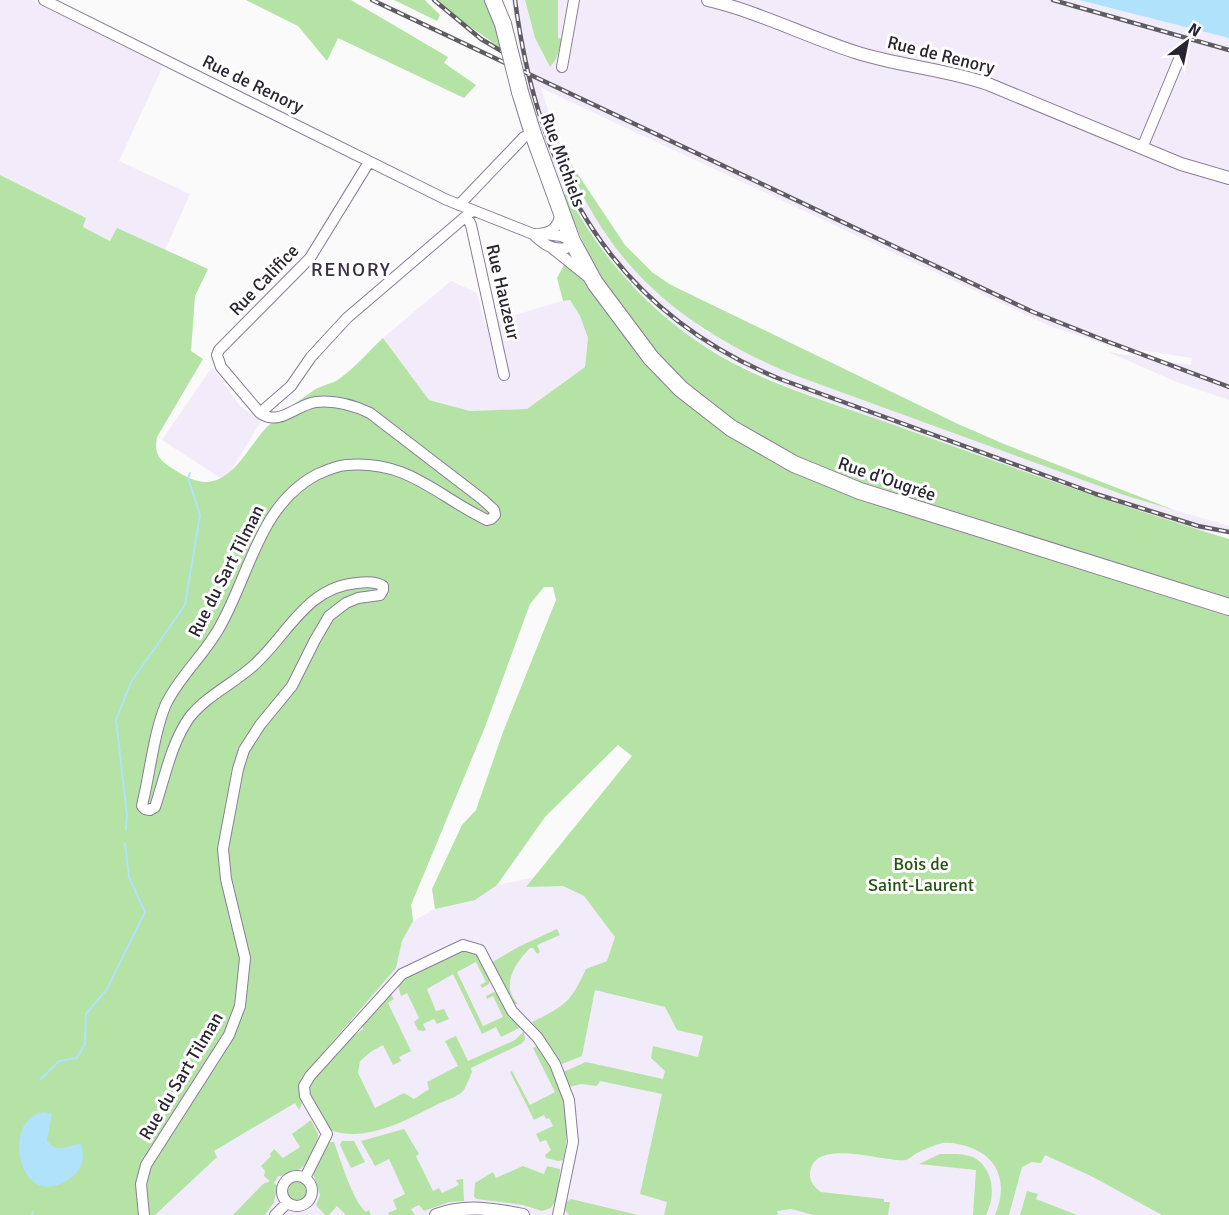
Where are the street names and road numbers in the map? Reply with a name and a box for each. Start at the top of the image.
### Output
street label: Rue de Renory [885,31,998,79]
street label: Rue de Renory [199,50,308,118]
street label: Rue Michiels [536,110,590,210]
street label: Rue Califice [225,240,303,320]
street label: Rue Hauzeur [481,242,525,342]
street label: Rue d'Ougrée [835,452,939,506]
street label: Rue du Sart Tilman [183,501,269,641]
street label: Rue du Sart Tilman [134,1008,228,1144]

